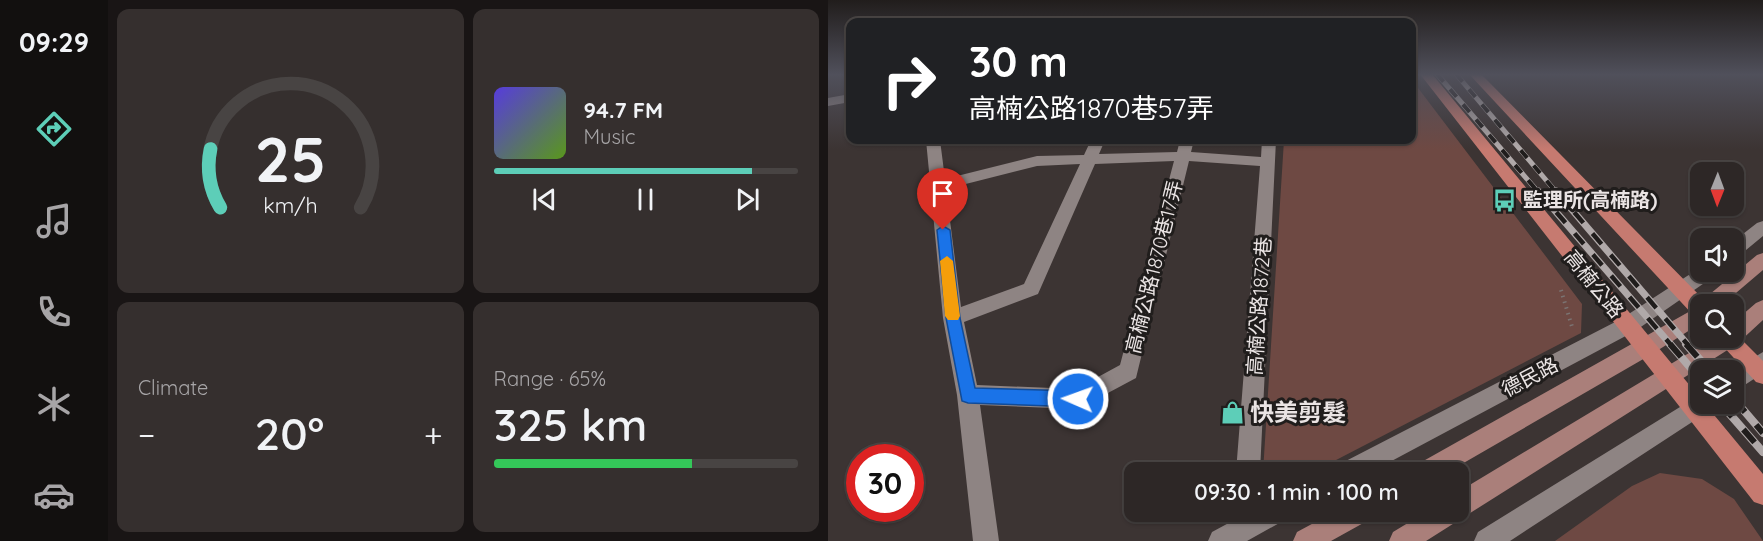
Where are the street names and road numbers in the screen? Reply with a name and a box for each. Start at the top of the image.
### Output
street label: 高楠公路1870巷17弄 [1120,178,1187,356]
street label: 高楠公路1872巷 [1241,236,1276,376]
street label: 高楠公路 [1560,245,1629,323]
street label: 德民路 [1497,351,1562,402]

